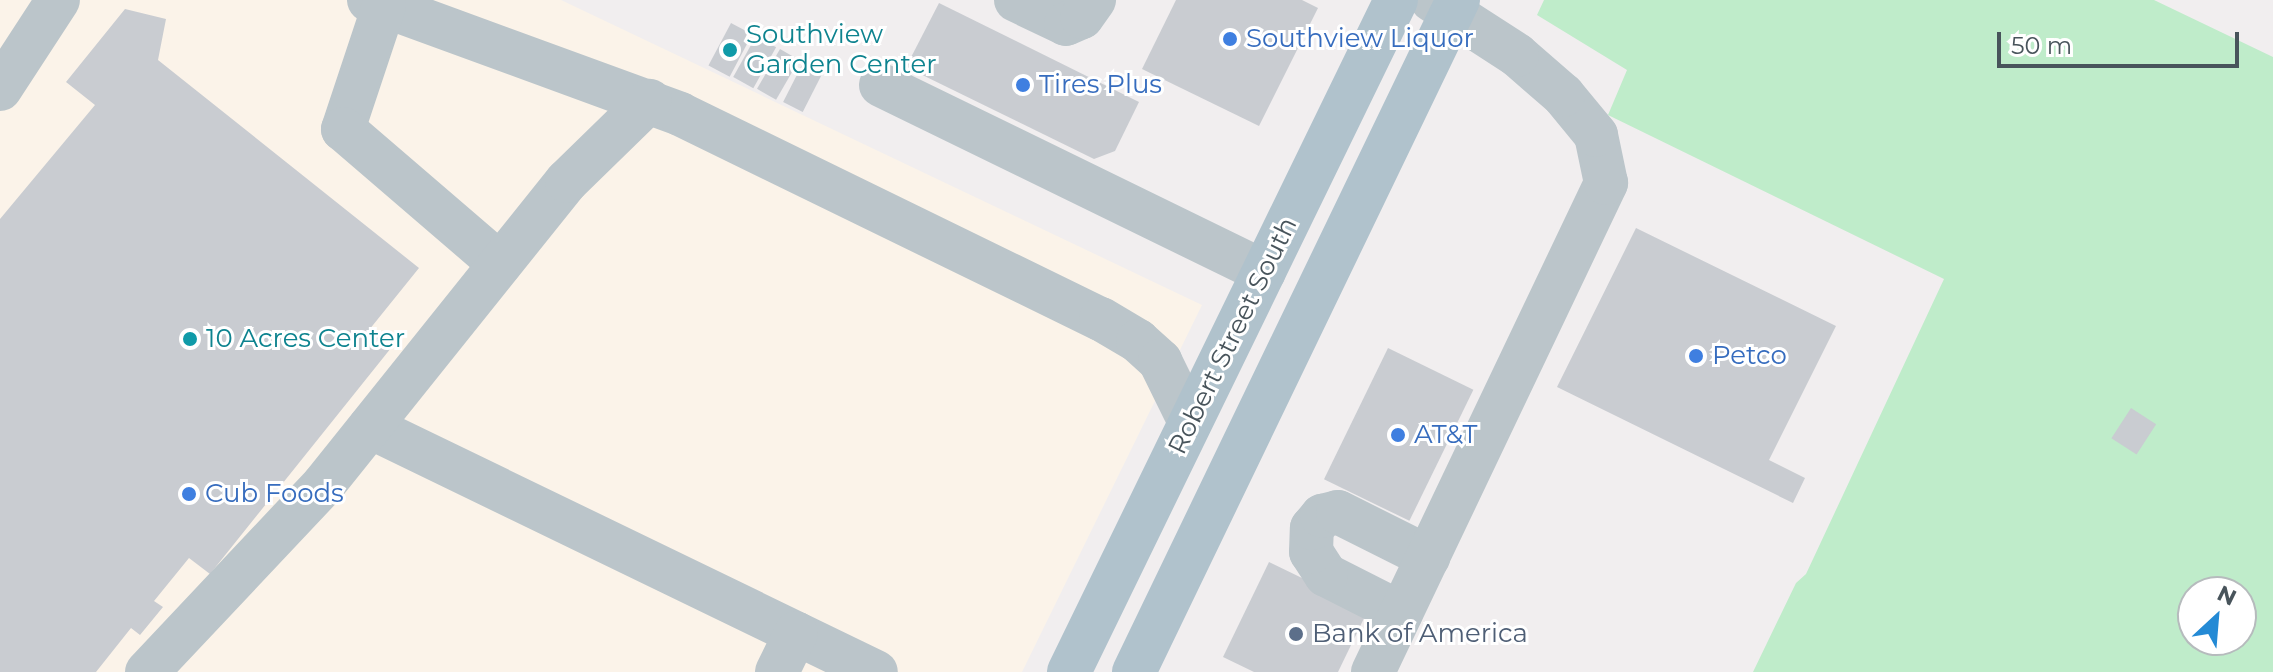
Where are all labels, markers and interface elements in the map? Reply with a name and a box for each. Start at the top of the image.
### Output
scale bar [2001,16,2243,66]
place label: Southview Garden Center [746,19,937,80]
place label: Southview Liquor [1246,23,1474,55]
marker: Southview Liquor [1221,30,1239,48]
text: 50 m [2011,31,2072,60]
marker: Southview Garden Center [721,41,739,59]
place label: Tires Plus [1039,69,1162,101]
marker: Tires Plus [1014,76,1032,94]
street label: Robert Street South [1162,212,1304,460]
place label: 10 Acres Center [206,323,405,355]
marker: 10 Acres Center [181,330,199,348]
place label: Petco [1712,340,1787,372]
marker: Petco [1687,347,1705,365]
place label: AT&T [1414,419,1477,451]
marker: AT&T [1389,426,1407,444]
place label: Cub Foods [205,478,344,510]
marker: Cub Foods [180,485,198,503]
north arrow [2177,576,2257,656]
text: N [2213,580,2241,612]
place label: Bank of America [1312,618,1528,650]
marker: Bank of America [1287,625,1305,643]

